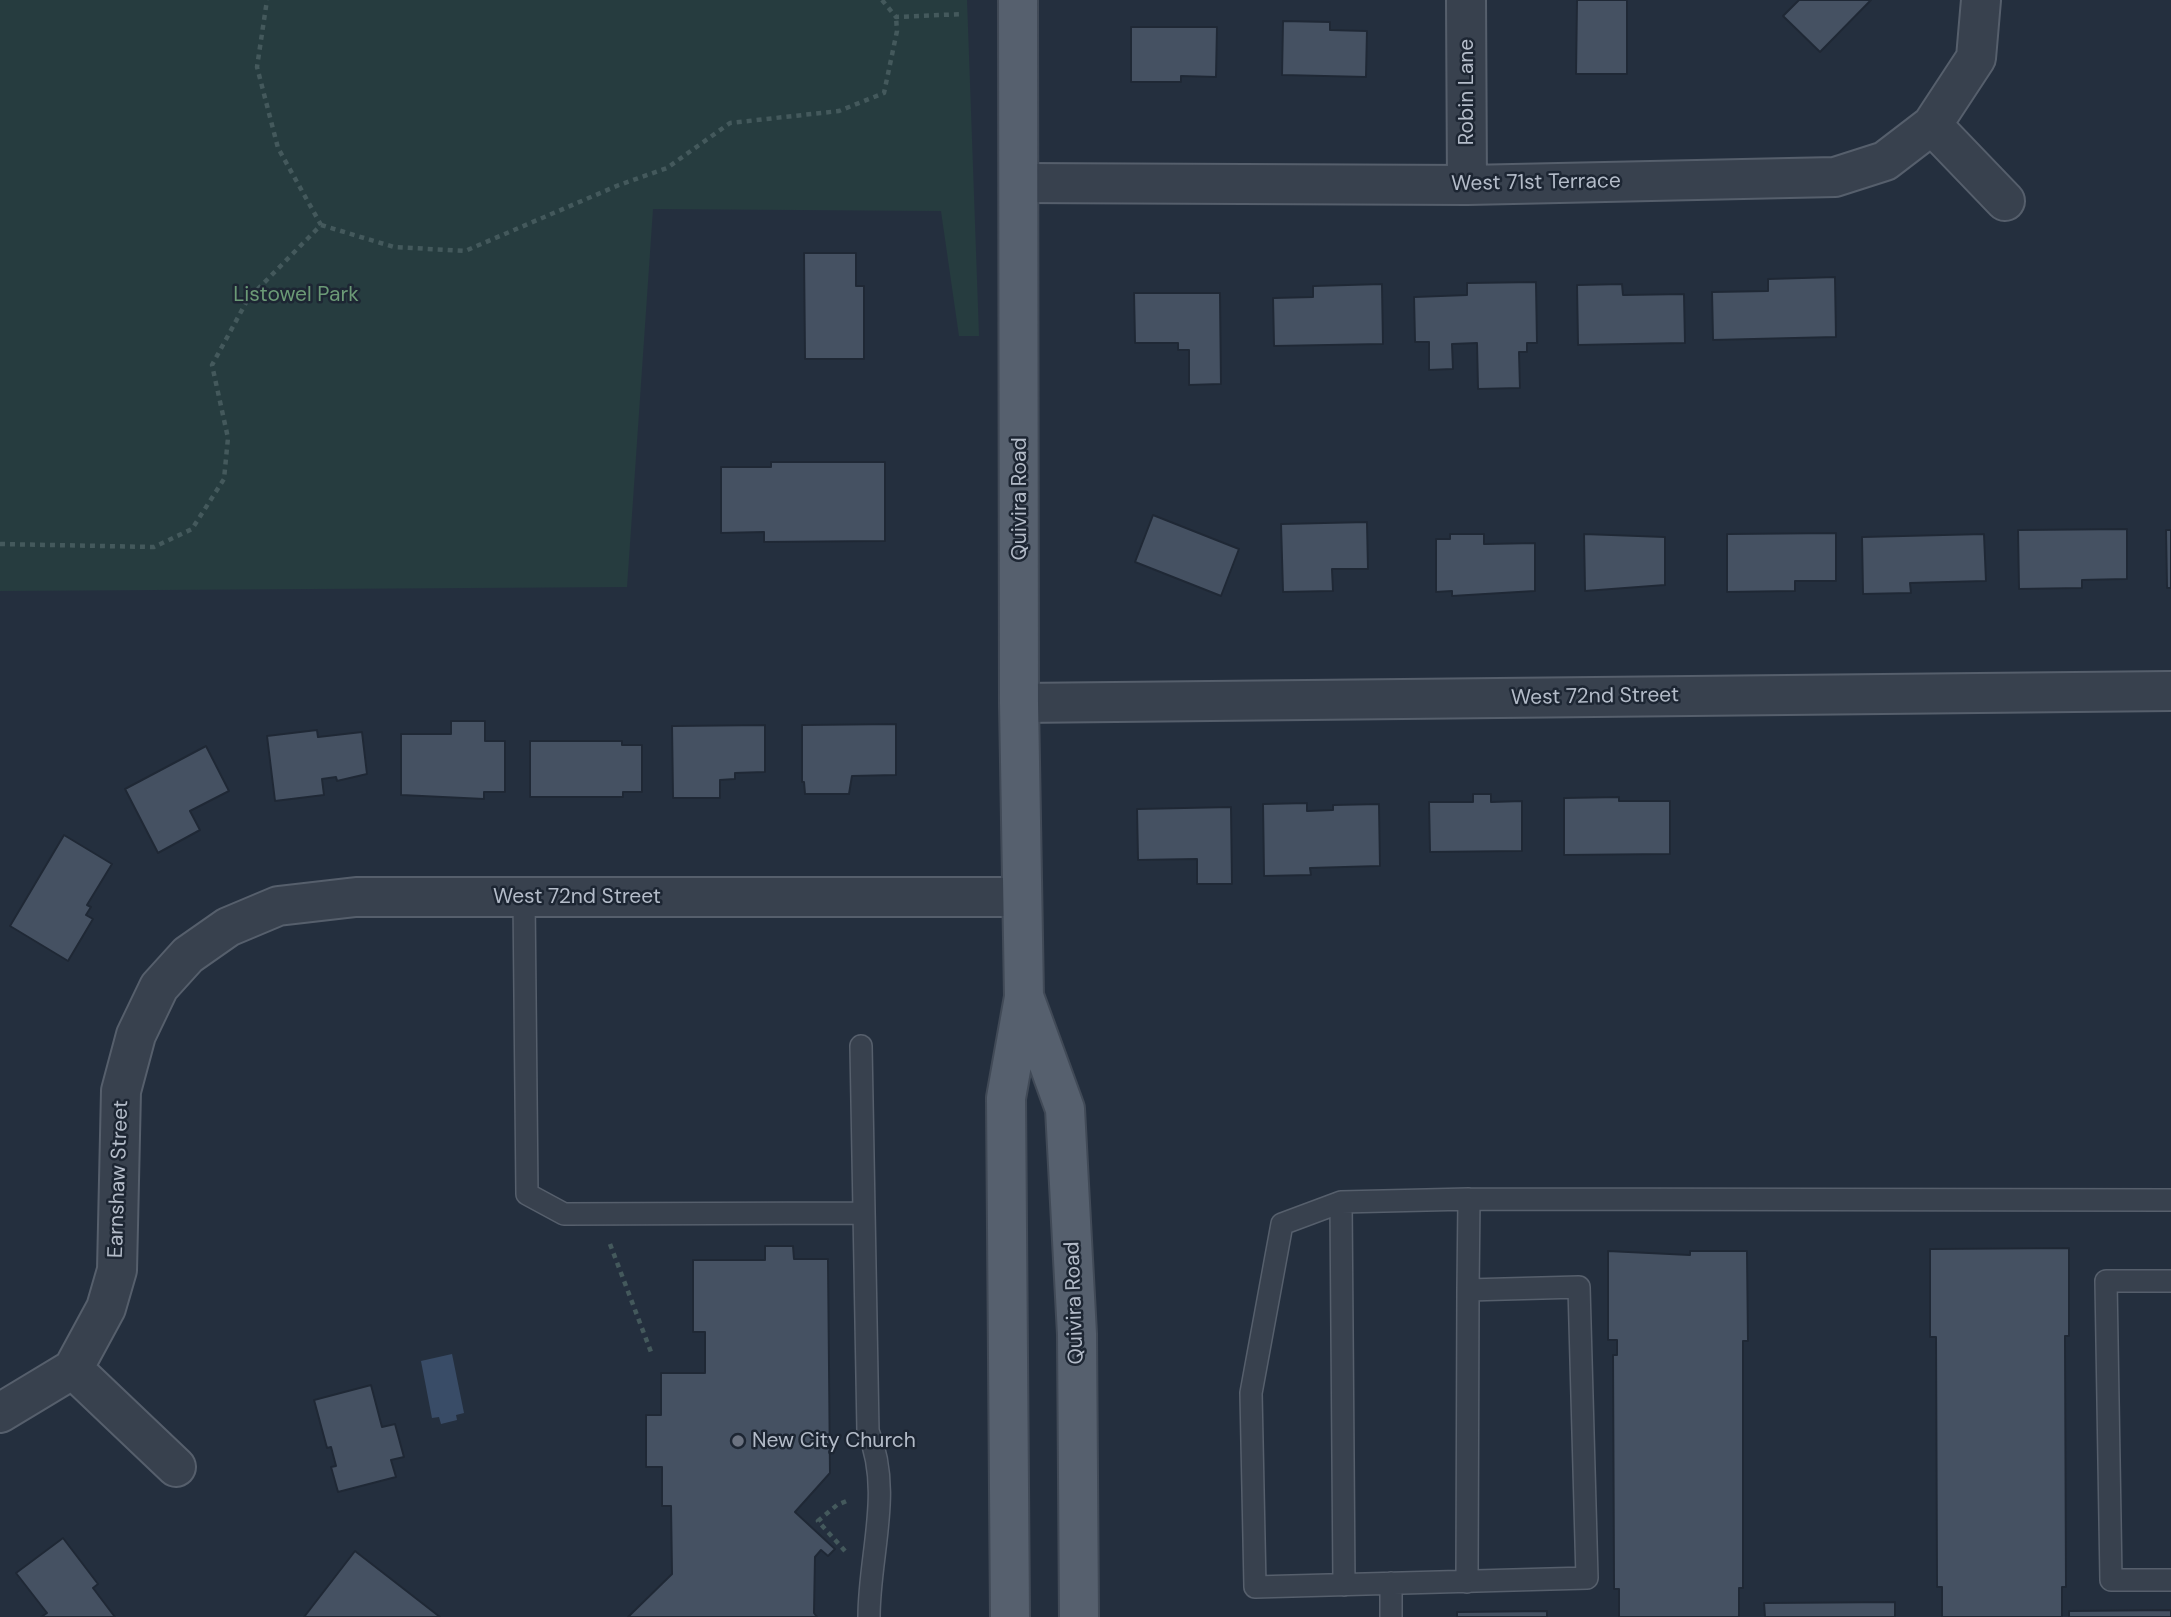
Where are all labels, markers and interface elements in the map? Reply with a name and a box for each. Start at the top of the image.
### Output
street label: Robin Lane [1454,39,1480,145]
street label: West 71st Terrace [1451,169,1621,197]
park label: Listowel Park [233,282,359,308]
street label: Quivira Road [1007,437,1033,561]
street label: West 72nd Street [1511,683,1679,711]
street label: West 72nd Street [493,884,661,910]
street label: Earnshaw Street [104,1100,134,1258]
street label: Quivira Road [1060,1241,1090,1365]
place label: New City Church [752,1428,916,1454]
marker: New City Church [730,1433,746,1449]

